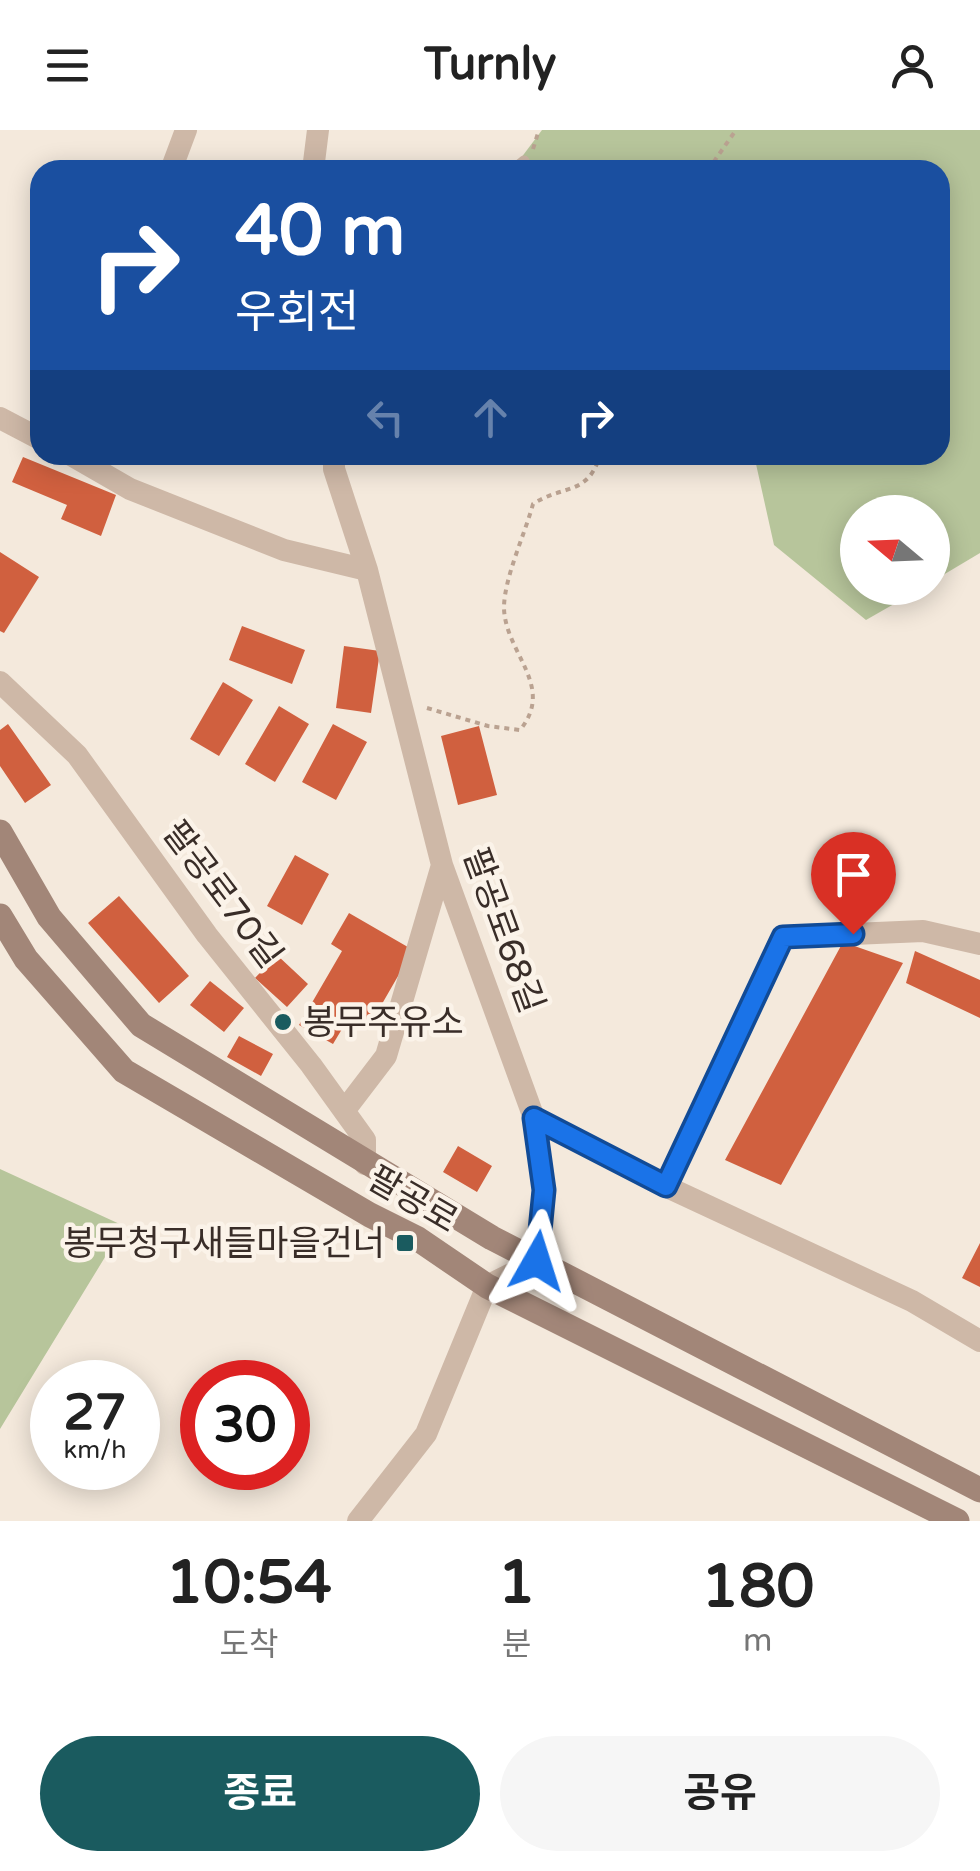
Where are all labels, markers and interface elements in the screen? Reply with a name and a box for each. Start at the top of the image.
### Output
icon: menu [40,38,95,93]
text: Turnly [424,38,556,92]
icon: person [885,38,940,93]
text: 40 m [235,190,405,274]
icon: right [70,200,200,330]
text: 우회전 [235,286,359,340]
icon: left [358,390,413,445]
icon: ahead [463,390,518,445]
icon: right [568,390,623,445]
north arrow [840,495,950,605]
map controls [840,495,950,605]
street label: 팔공로70길 [153,813,291,976]
pin [811,832,896,935]
street label: 팔공로68길 [454,842,552,1019]
icon: arrive [826,847,881,902]
place label: 봉무주유소 [303,1002,464,1044]
marker: 봉무주유소 [272,1011,294,1033]
street label: 팔공로 [360,1158,465,1242]
position arrow [485,1209,589,1313]
place label: 봉무청구새들마을건너 [63,1223,385,1265]
marker: 봉무청구새들마을건너 [394,1232,416,1254]
speed limit sign: 30 [180,1360,310,1490]
text: 27 [64,1383,126,1443]
text: km/h [64,1435,126,1465]
text: 10:54 [166,1547,332,1619]
text: 1 [498,1547,535,1619]
text: 180 [701,1551,814,1623]
text: m [743,1622,772,1660]
text: 도착 [219,1626,278,1664]
text: 분 [502,1626,531,1664]
button: 종료 [40,1736,480,1851]
button: 공유 [500,1736,940,1851]

